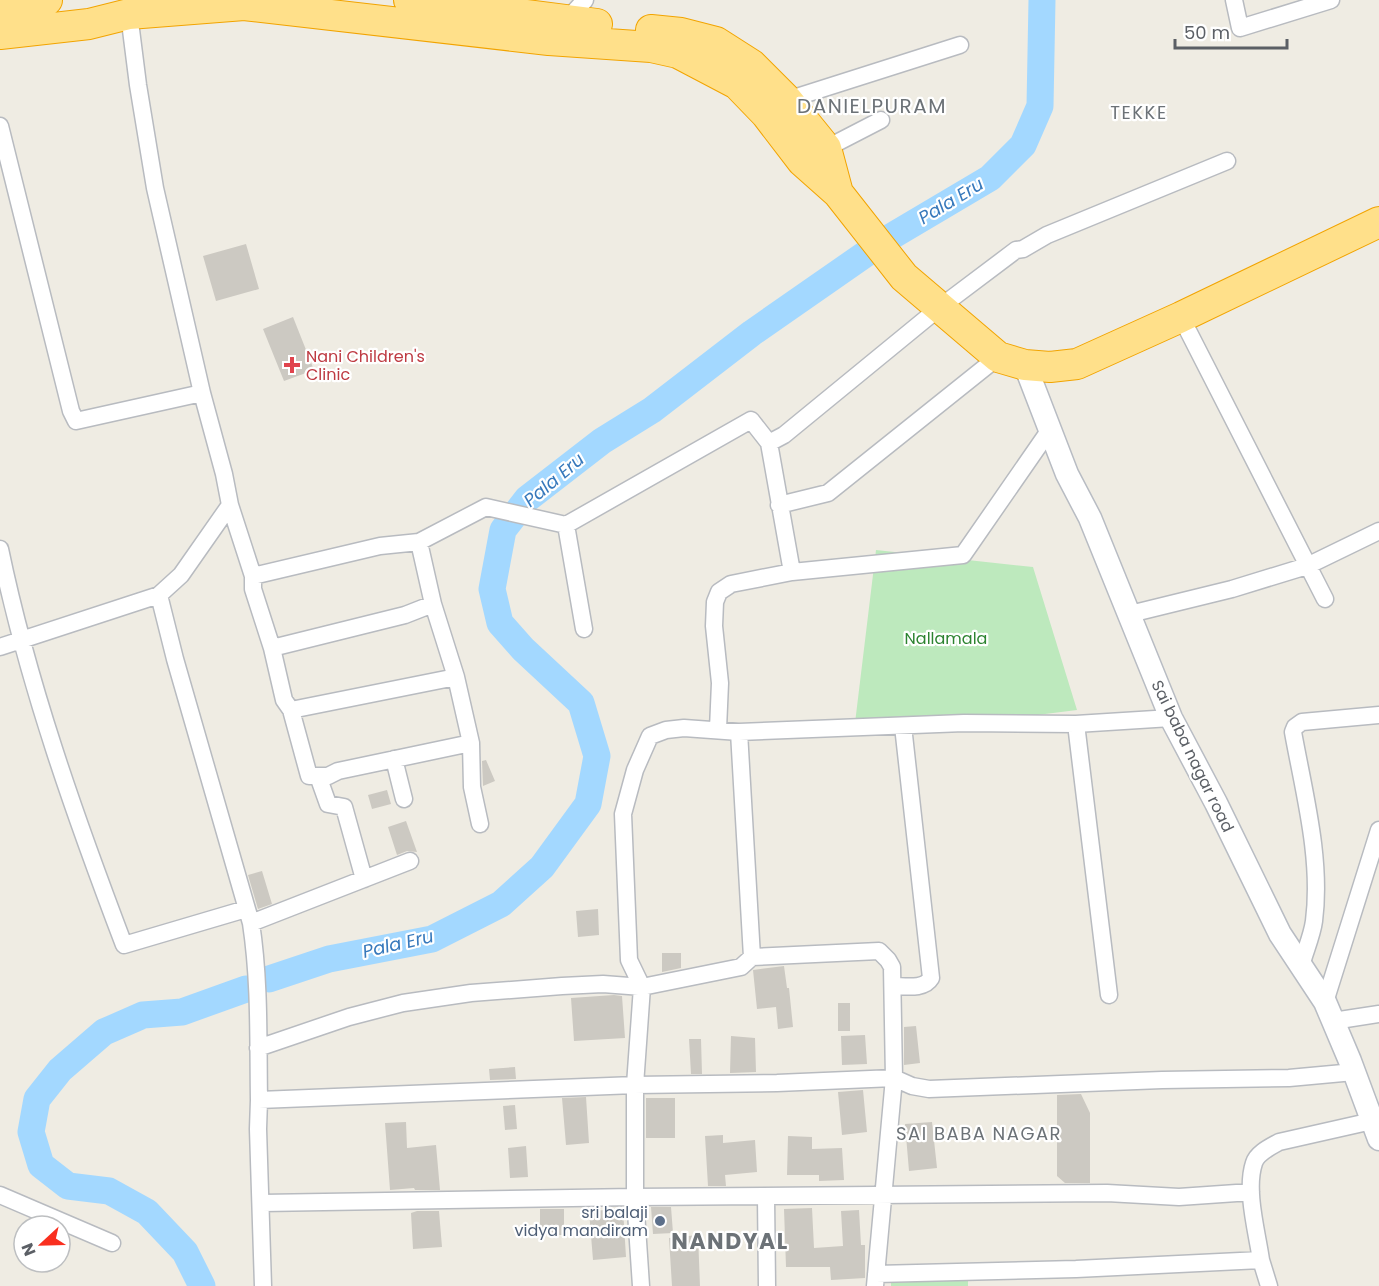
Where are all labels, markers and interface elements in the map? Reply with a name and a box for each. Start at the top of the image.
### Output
scale bar [1175,12,1288,50]
text: 50 m [1184,20,1230,45]
district label: DANIELPURAM [797,92,947,120]
district label: TEKKE [1110,100,1168,125]
water label: Pala Eru [913,171,988,230]
place label: Nani Children's Clinic [306,345,425,386]
marker: Nani Children's Clinic [283,356,301,374]
water label: Pala Eru [518,447,589,512]
park label: Nallamala [905,627,987,650]
street label: Sai baba nagar road [1146,676,1239,836]
water label: Pala Eru [360,923,436,964]
district label: SAI BABA NAGAR [896,1121,1062,1146]
place label: sri balaji vidya mandiram [515,1201,648,1242]
north arrow [12,1214,72,1274]
marker: sri balaji vidya mandiram [653,1214,667,1228]
district label: NANDYAL [671,1226,789,1257]
text: N [16,1240,41,1259]

